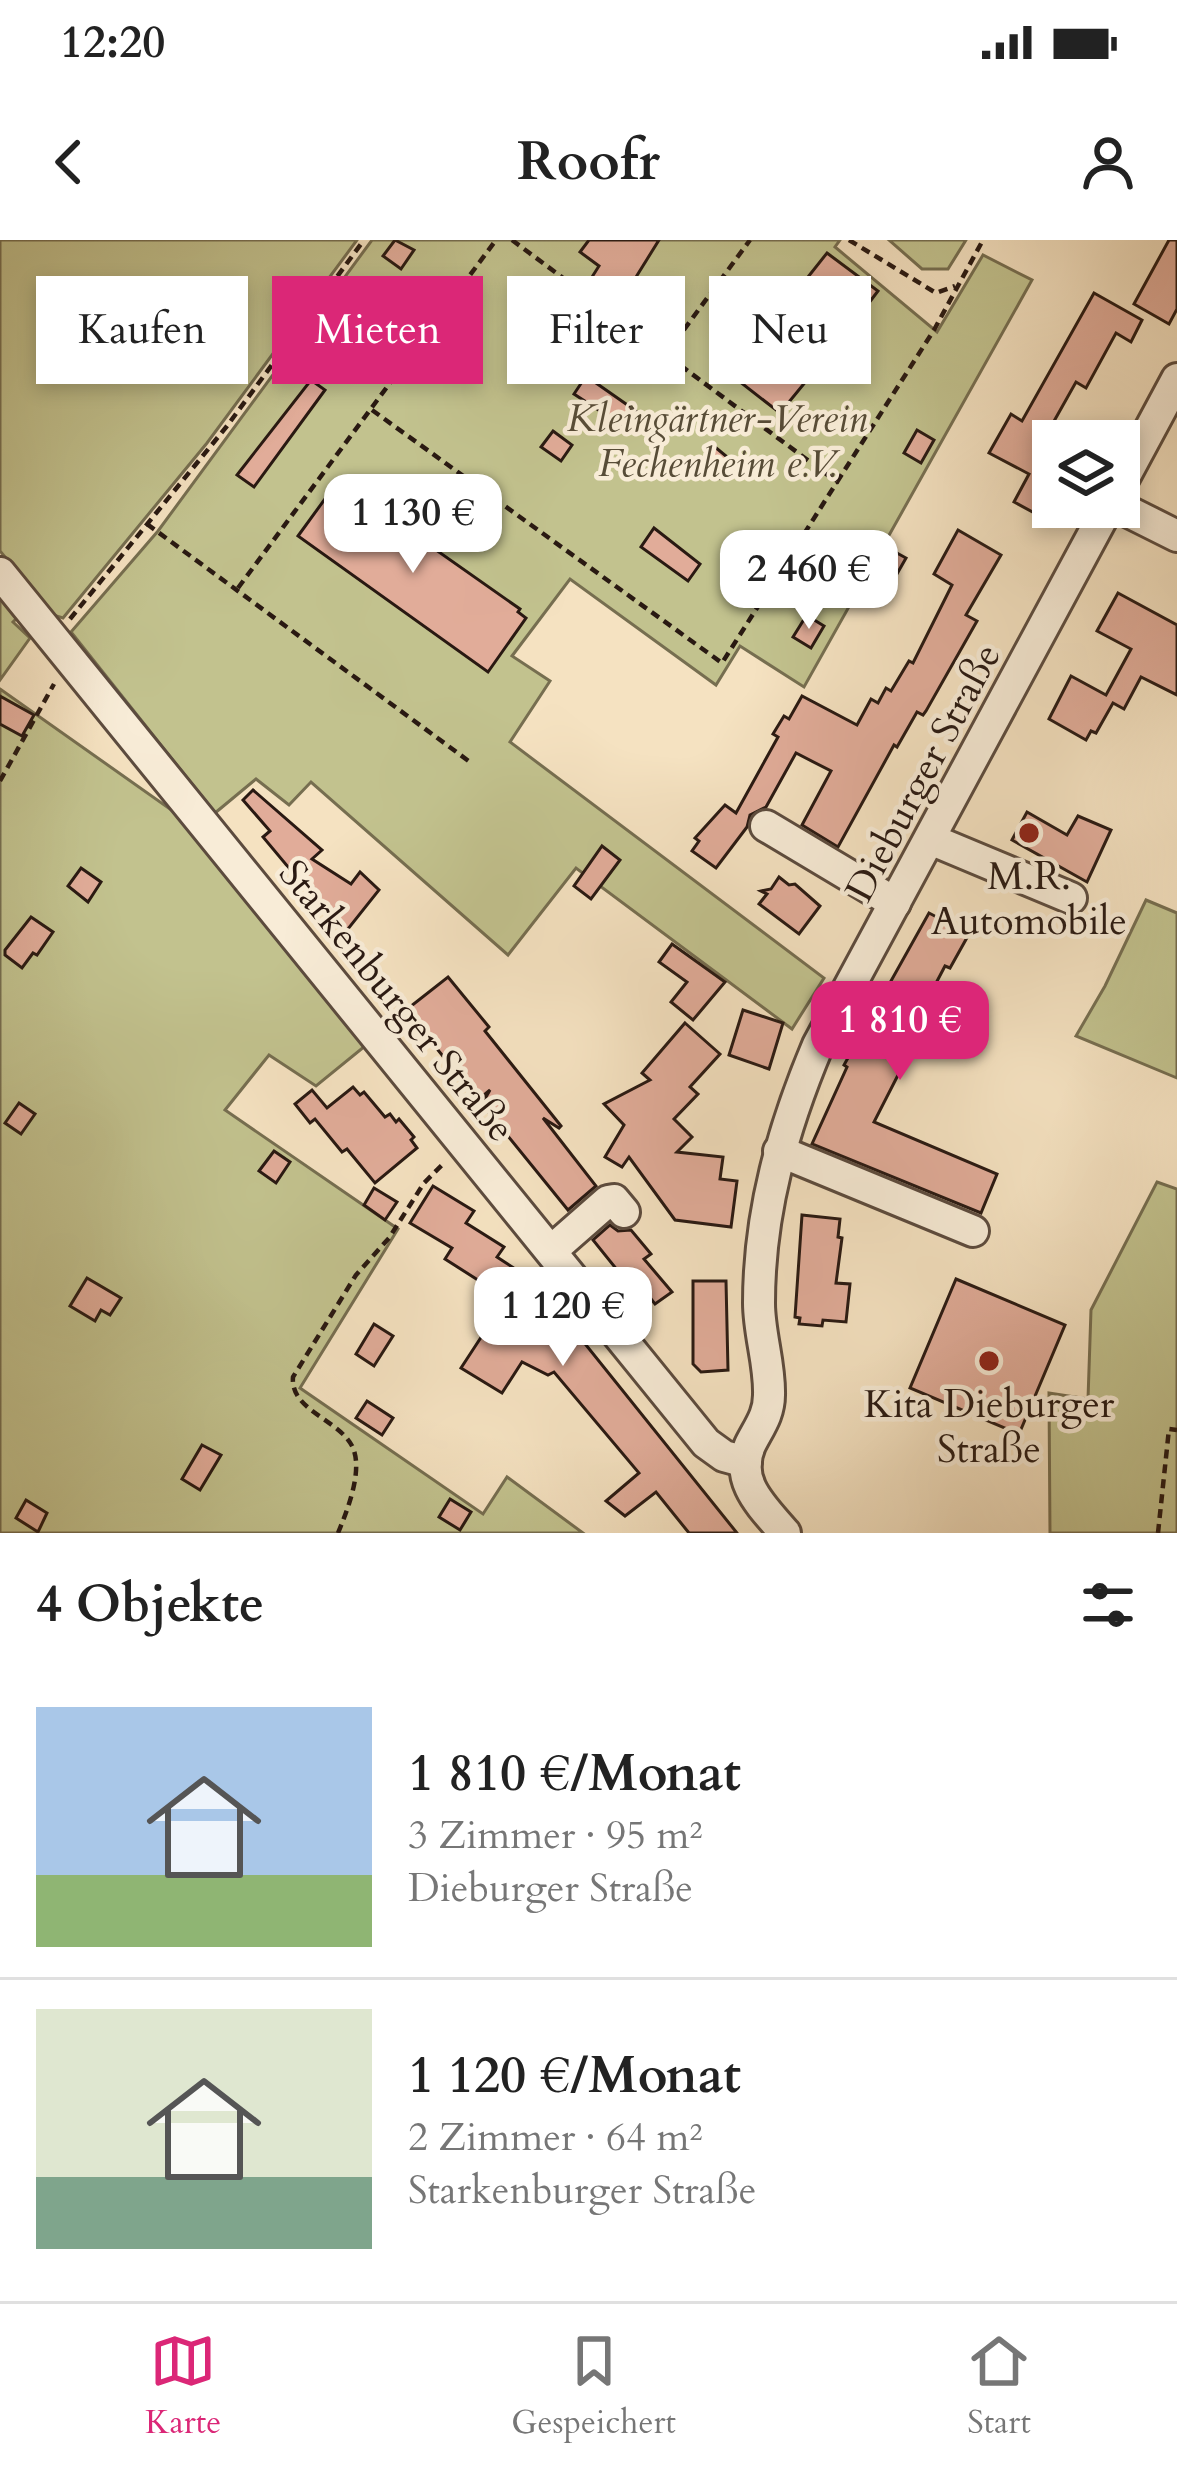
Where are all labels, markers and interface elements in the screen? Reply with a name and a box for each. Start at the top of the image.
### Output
text: 12:20 [60,12,165,73]
text: Roofr [517,126,660,199]
icon: back [36,129,102,195]
icon: person [1075,129,1141,195]
chip: Kaufen [36,276,248,384]
chip: Mieten [272,276,483,384]
chip: Filter [507,276,685,384]
chip: Neu [709,276,871,384]
park label: Kleingärtner-Verein Fechenheim e.V. [567,392,867,490]
map controls [1032,420,1140,528]
button: layers [1032,420,1140,528]
pin: 1 130 € [302,474,524,576]
text: 1 130 € [351,486,475,539]
pin: 2 460 € [698,530,920,632]
text: 2 460 € [747,542,871,595]
street label: Dieburger Straße [833,634,1014,911]
marker: M.R. Automobile [1016,820,1042,846]
street label: Starkenburger Straße [267,849,527,1153]
place label: M.R. Automobile [931,850,1127,948]
pin: 1 810 € [789,981,1011,1083]
text: 1 810 € [838,993,962,1046]
pin: 1 120 € [452,1267,674,1369]
text: 1 120 € [501,1279,625,1332]
marker: Kita Dieburger Straße [976,1348,1002,1374]
place label: Kita Dieburger Straße [864,1378,1115,1476]
text: 4 Objekte [36,1570,264,1640]
icon: filters [1075,1572,1141,1638]
text: 1 810 €/Monat [408,1739,741,1809]
icon: home [132,1755,276,1899]
text: 3 Zimmer · 95 m² [408,1809,702,1862]
text: Dieburger Straße [408,1862,693,1915]
text: 1 120 €/Monat [408,2041,741,2111]
icon: home [132,2057,276,2201]
text: 2 Zimmer · 64 m² [408,2111,702,2164]
text: Starkenburger Straße [408,2164,756,2217]
tab: Karte [145,2328,221,2445]
tab: Gespeichert [511,2328,676,2445]
tab: Start [966,2328,1032,2445]

